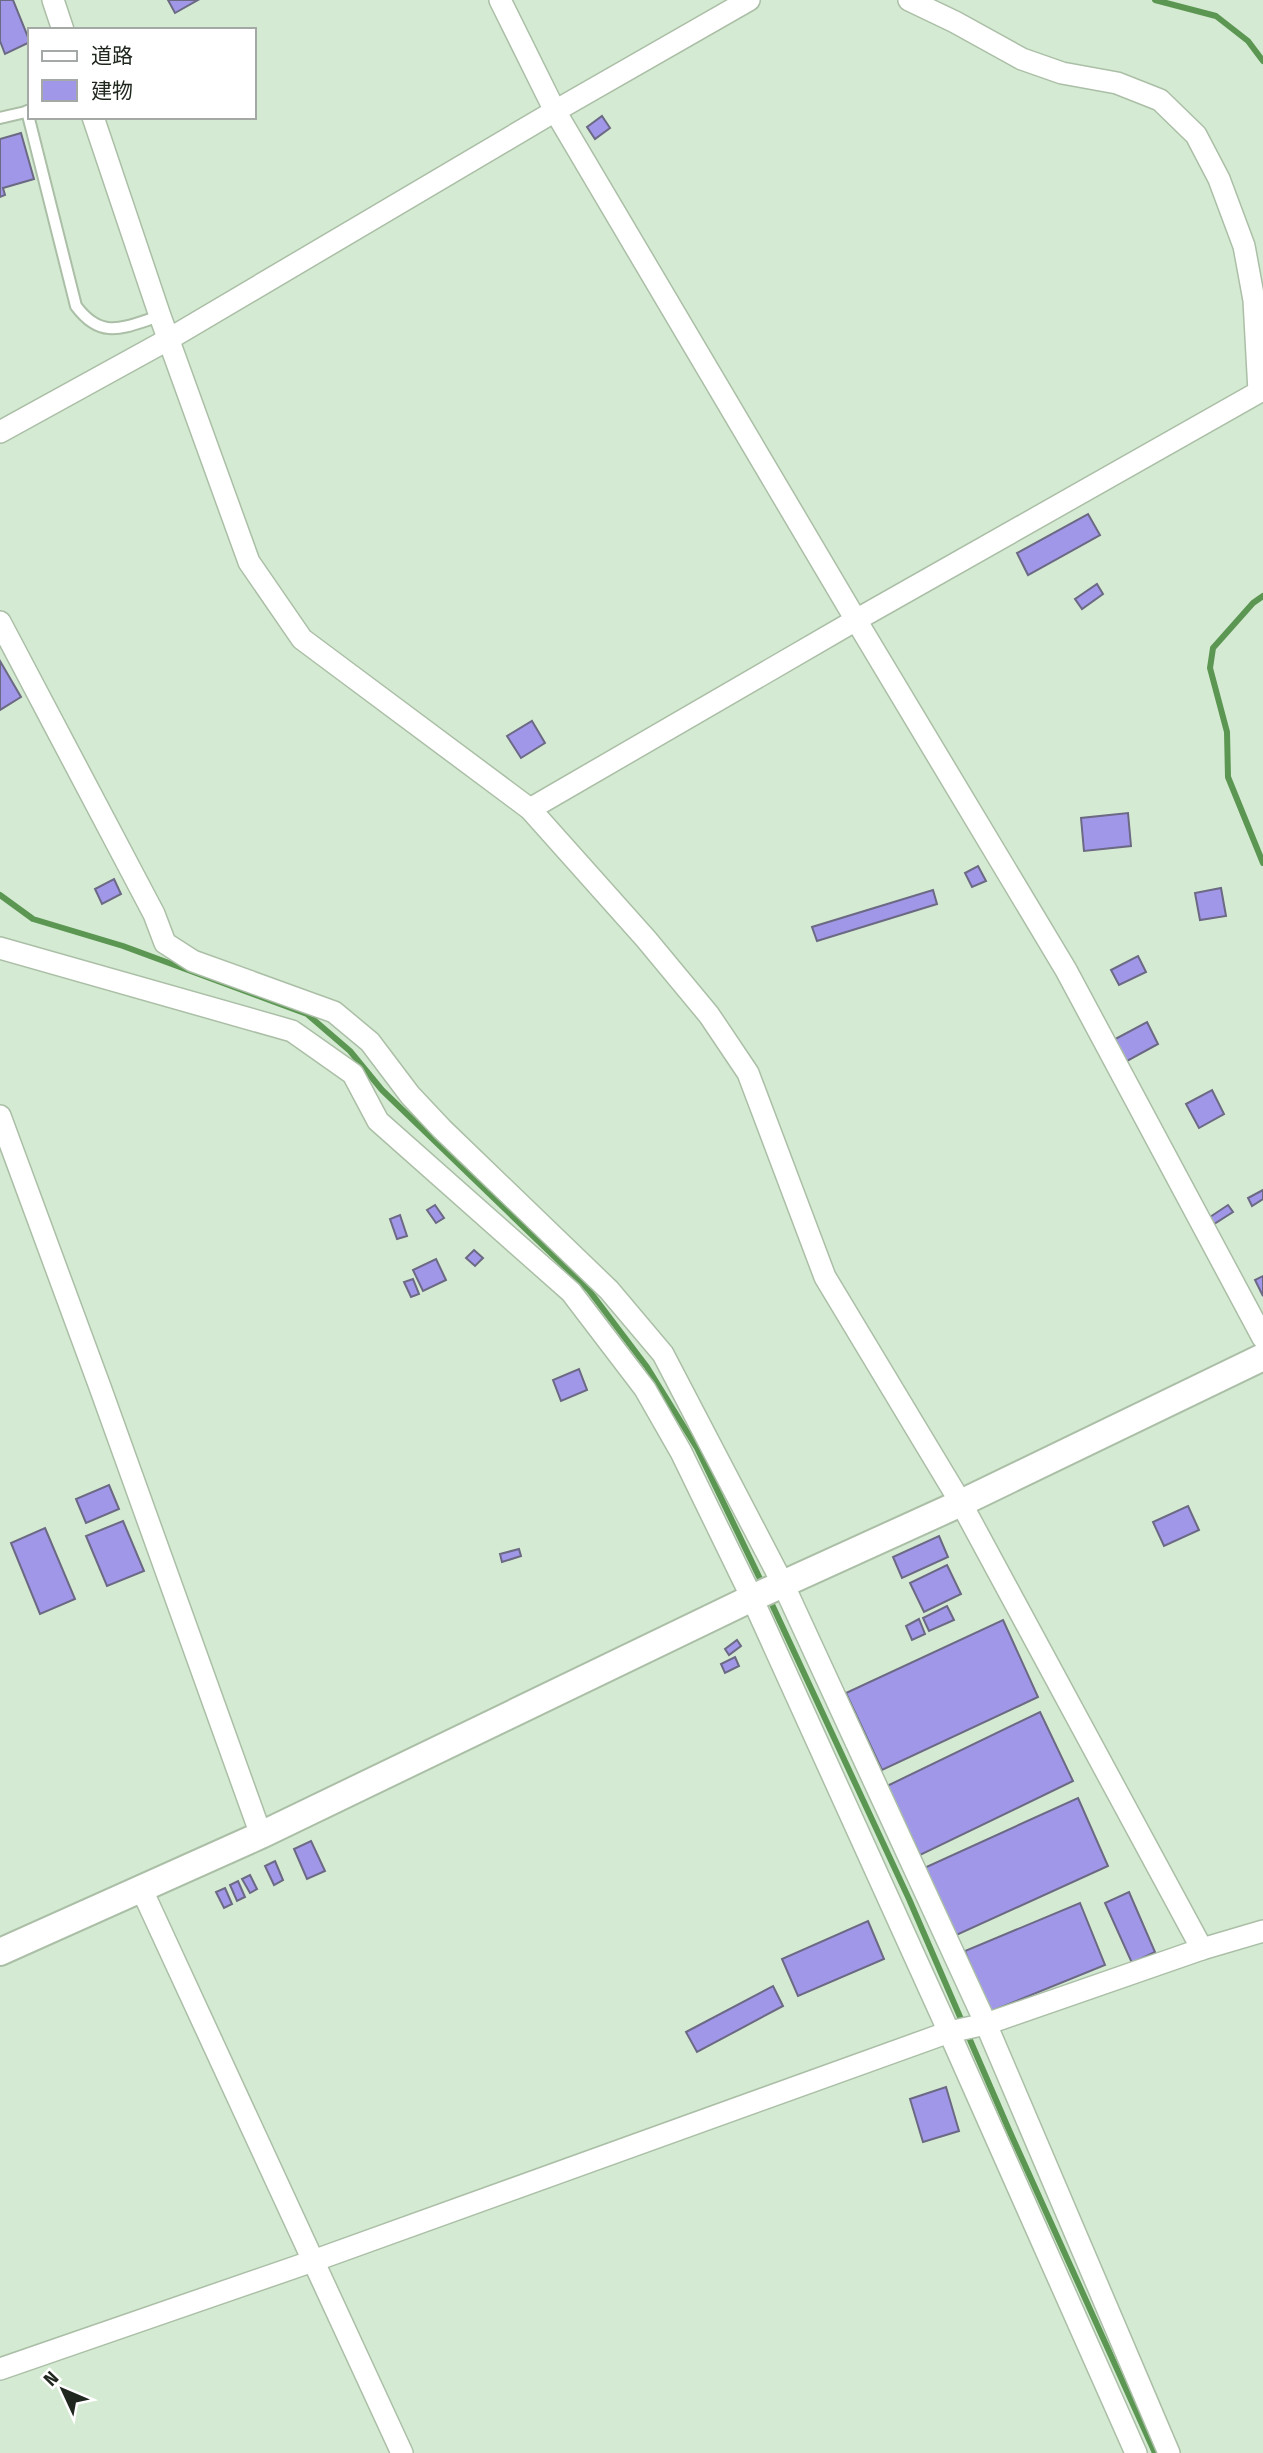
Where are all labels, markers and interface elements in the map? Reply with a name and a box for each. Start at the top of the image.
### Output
legend [28,28,256,119]
text: 道路 [91,43,133,69]
text: 建物 [91,78,133,104]
north arrow [28,2355,98,2425]
text: N [39,2366,63,2391]

